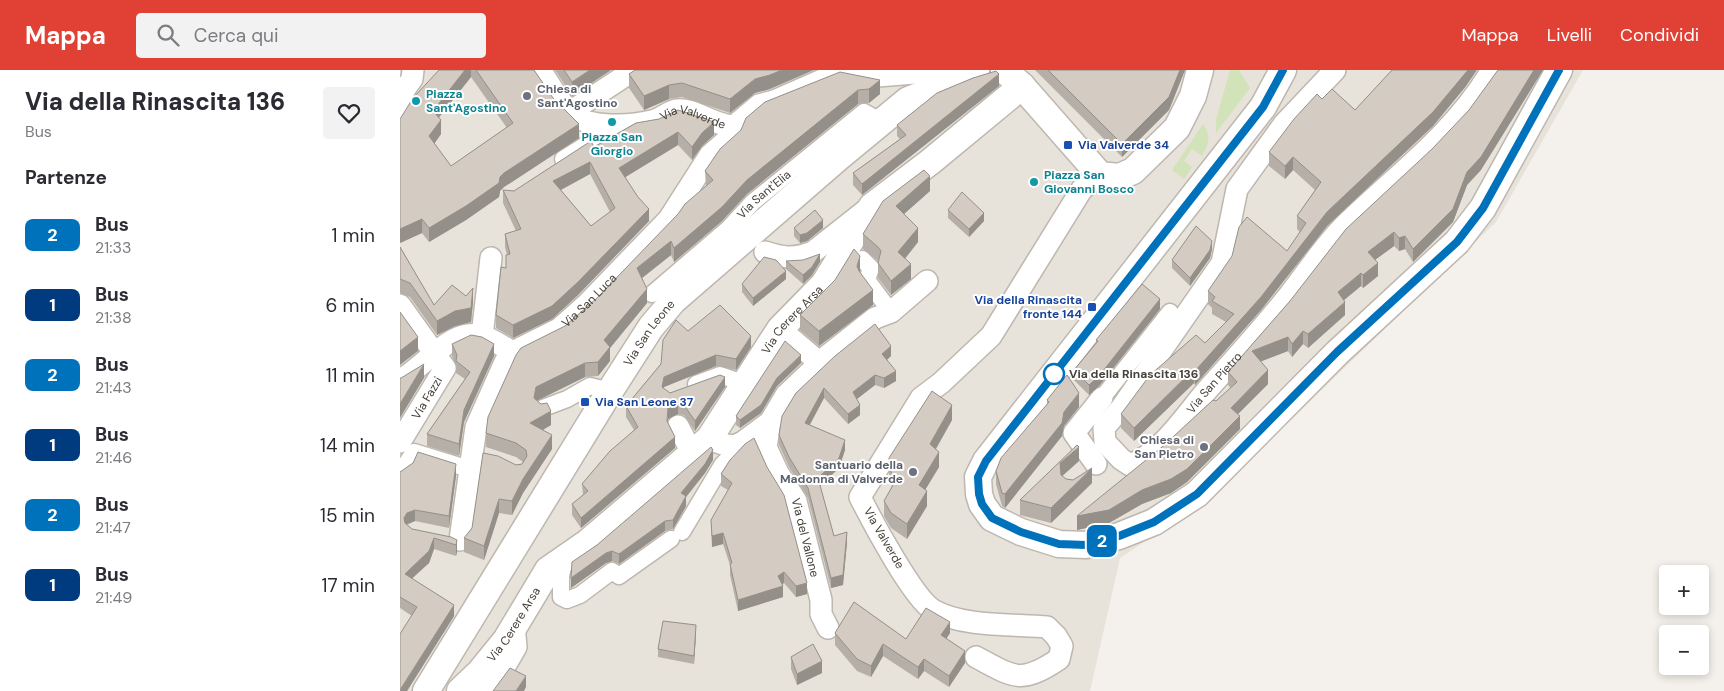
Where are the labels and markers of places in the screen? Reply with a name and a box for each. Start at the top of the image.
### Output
place label: Chiesa di Sant'Agostino [537,81,618,111]
place label: Piazza Sant'Agostino [426,86,507,116]
marker: Chiesa di Sant'Agostino [521,90,533,102]
marker: Piazza Sant'Agostino [410,95,422,107]
marker: Piazza San Giorgio [606,116,618,128]
place label: Piazza San Giorgio [582,129,643,159]
place label: Via Valverde 34 [1078,137,1169,153]
marker: Via Valverde 34 [1062,139,1074,151]
place label: Piazza San Giovanni Bosco [1044,167,1134,197]
marker: Piazza San Giovanni Bosco [1028,176,1040,188]
place label: Via della Rinascita fronte 144 [975,292,1082,322]
marker: Via della Rinascita fronte 144 [1086,301,1098,313]
marker: Via della Rinascita 136 [1043,363,1065,385]
place label: Via della Rinascita 136 [1069,366,1198,382]
place label: Via San Leone 37 [595,394,694,410]
marker: Via San Leone 37 [579,396,591,408]
place label: Chiesa di San Pietro [1134,432,1194,462]
marker: Chiesa di San Pietro [1198,441,1210,453]
place label: Santuario della Madonna di Valverde [780,457,903,487]
marker: Santuario della Madonna di Valverde [907,466,919,478]

